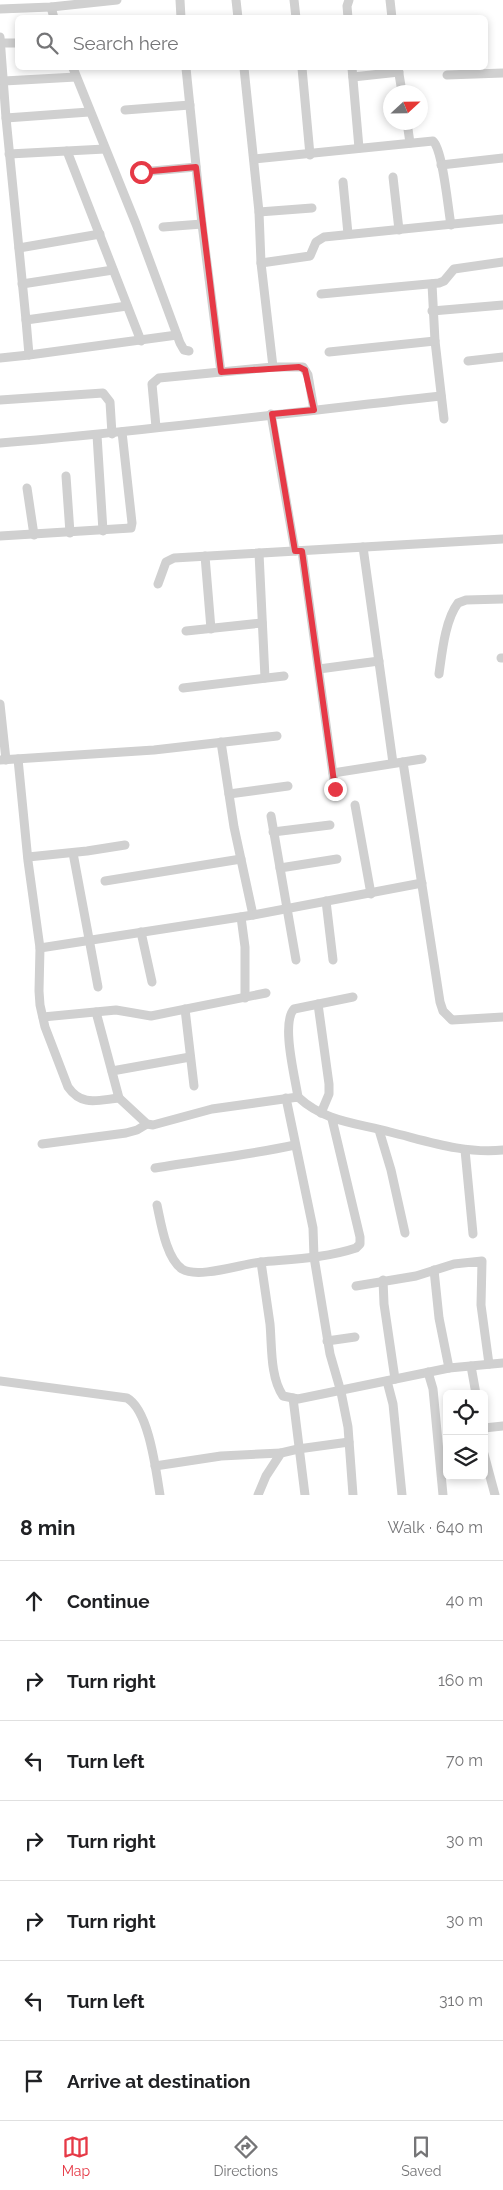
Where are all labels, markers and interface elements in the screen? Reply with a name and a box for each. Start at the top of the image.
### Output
search box [15,15,488,70]
icon: search [33,29,61,57]
text: Search here [73,32,179,54]
north arrow [383,85,428,130]
route start [130,161,153,184]
route end [324,778,347,801]
map controls [443,1390,488,1480]
button: locate [443,1390,488,1435]
button: layers [443,1435,488,1480]
text: 8 min [20,1515,75,1540]
text: Walk · 640 m [387,1518,483,1537]
icon: ahead [20,1587,48,1615]
text: Continue [67,1590,150,1612]
text: 40 m [446,1591,483,1610]
icon: right [20,1667,48,1695]
text: Turn right [67,1670,156,1692]
text: 160 m [438,1671,483,1690]
icon: left [20,1747,48,1775]
text: Turn left [67,1750,144,1772]
text: 70 m [446,1751,483,1770]
icon: right [20,1827,48,1855]
text: Turn right [67,1830,156,1852]
text: 30 m [446,1831,483,1850]
icon: right [20,1907,48,1935]
text: Turn right [67,1910,156,1932]
text: 30 m [446,1911,483,1930]
icon: left [20,1987,48,2015]
text: Turn left [67,1990,144,2012]
text: 310 m [439,1991,483,2010]
icon: arrive [20,2067,48,2095]
text: Arrive at destination [67,2070,251,2092]
tab: Map [62,2133,90,2179]
tab: Directions [213,2133,278,2179]
tab: Saved [401,2133,441,2179]

